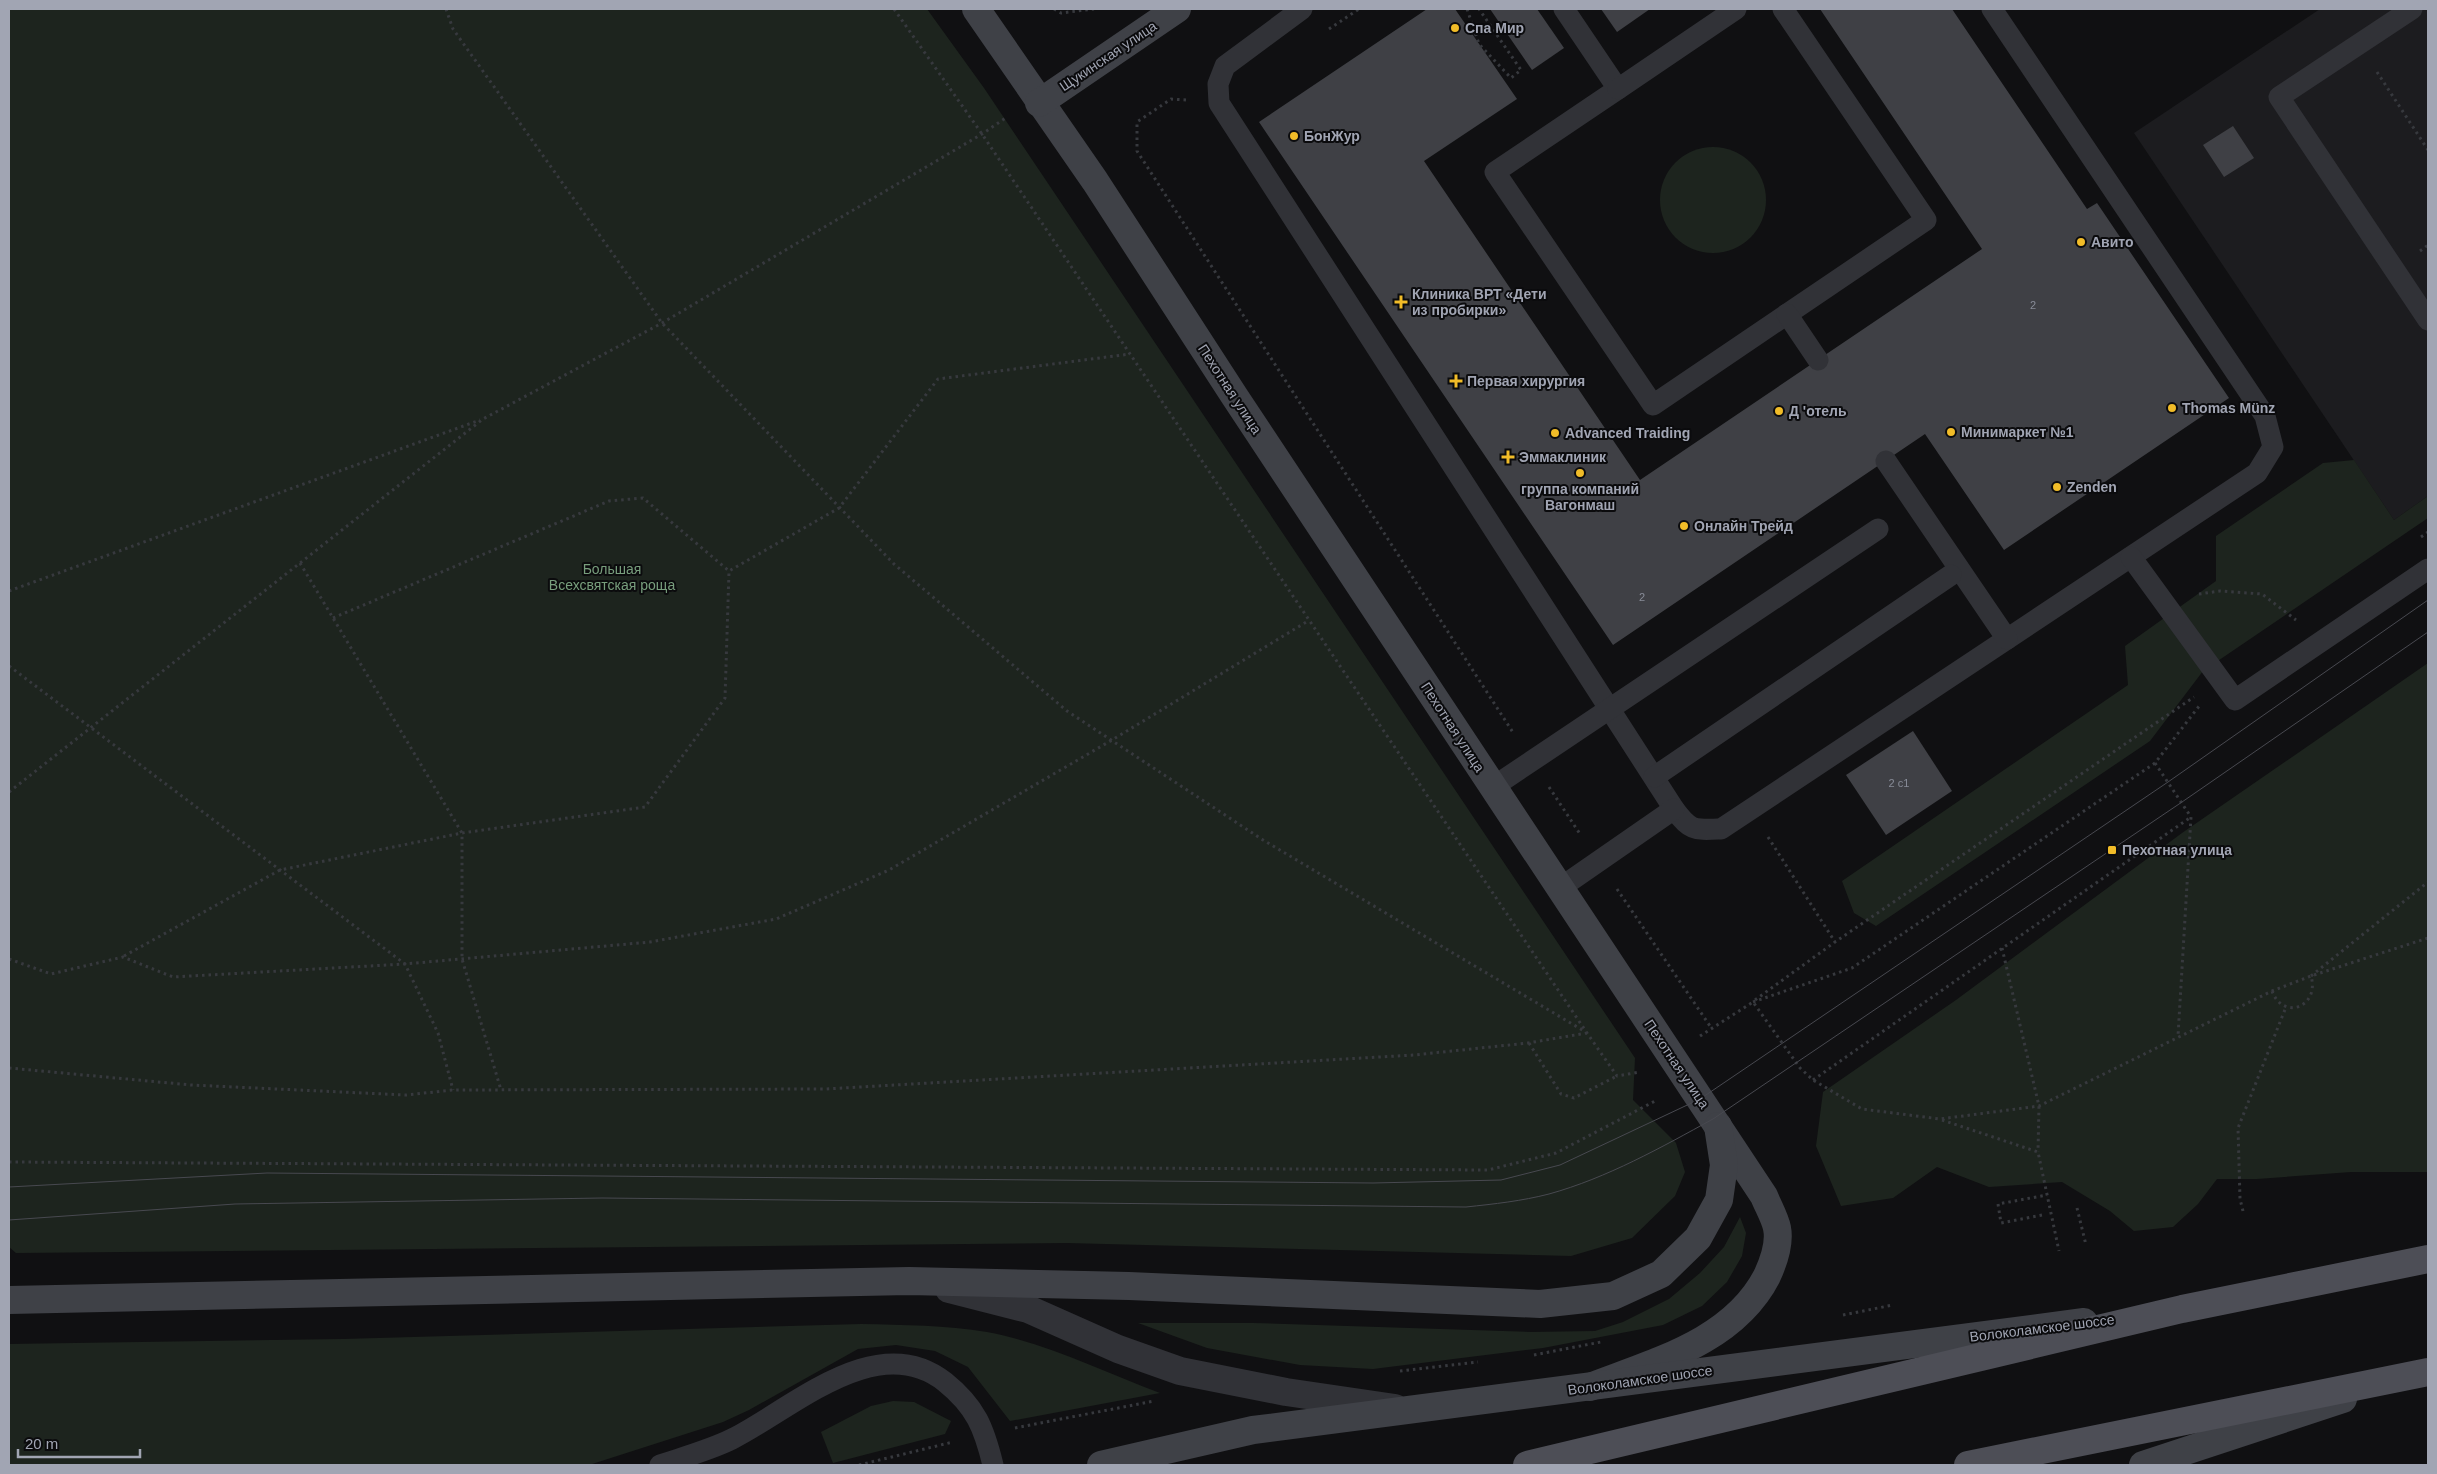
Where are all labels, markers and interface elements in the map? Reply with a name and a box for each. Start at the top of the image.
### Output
street label: Щукинская улица [1057,18,1160,94]
place label: Спа Мир [1465,20,1524,36]
marker: Спа Мир [1449,22,1461,34]
place label: БонЖур [1304,128,1360,144]
marker: БонЖур [1288,130,1300,142]
place label: Авито [2091,234,2134,250]
marker: Авито [2075,236,2087,248]
place label: Клиника ВРТ «Дети из пробирки» [1412,286,1547,318]
marker: Клиника ВРТ «Дети из пробирки» [1394,295,1408,309]
house number: 2 [2030,299,2036,311]
street label: Пехотная улица [1195,341,1265,437]
place label: Первая хирургия [1467,373,1585,389]
marker: Первая хирургия [1449,374,1463,388]
place label: Thomas Münz [2182,400,2275,416]
marker: Thomas Münz [2166,402,2178,414]
place label: Д 'отель [1789,403,1847,419]
marker: Д 'отель [1773,405,1785,417]
place label: Минимаркет №1 [1961,424,2074,440]
place label: Advanced Traiding [1565,425,1690,441]
marker: Минимаркет №1 [1945,426,1957,438]
marker: Advanced Traiding [1549,427,1561,439]
place label: Эммаклиник [1519,449,1607,465]
marker: Эммаклиник [1501,450,1515,464]
marker: группа компаний Вагонмаш [1574,467,1586,479]
place label: Zenden [2067,479,2117,495]
place label: группа компаний Вагонмаш [1521,481,1639,513]
marker: Zenden [2051,481,2063,493]
place label: Онлайн Трейд [1694,518,1793,534]
marker: Онлайн Трейд [1678,520,1690,532]
park label: Большая Всехсвятская роща [549,561,675,593]
house number: 2 [1639,591,1645,603]
street label: Пехотная улица [1418,679,1488,775]
house number: 2 с1 [1889,777,1909,789]
place label: Пехотная улица [2122,842,2232,858]
marker: Пехотная улица [2106,844,2118,856]
street label: Пехотная улица [1641,1017,1713,1112]
street label: Волоколамское шоссе [1969,1311,2116,1345]
street label: Волоколамское шоссе [1567,1362,1714,1398]
scale bar [18,1426,140,1458]
text: 20 m [25,1435,58,1452]

